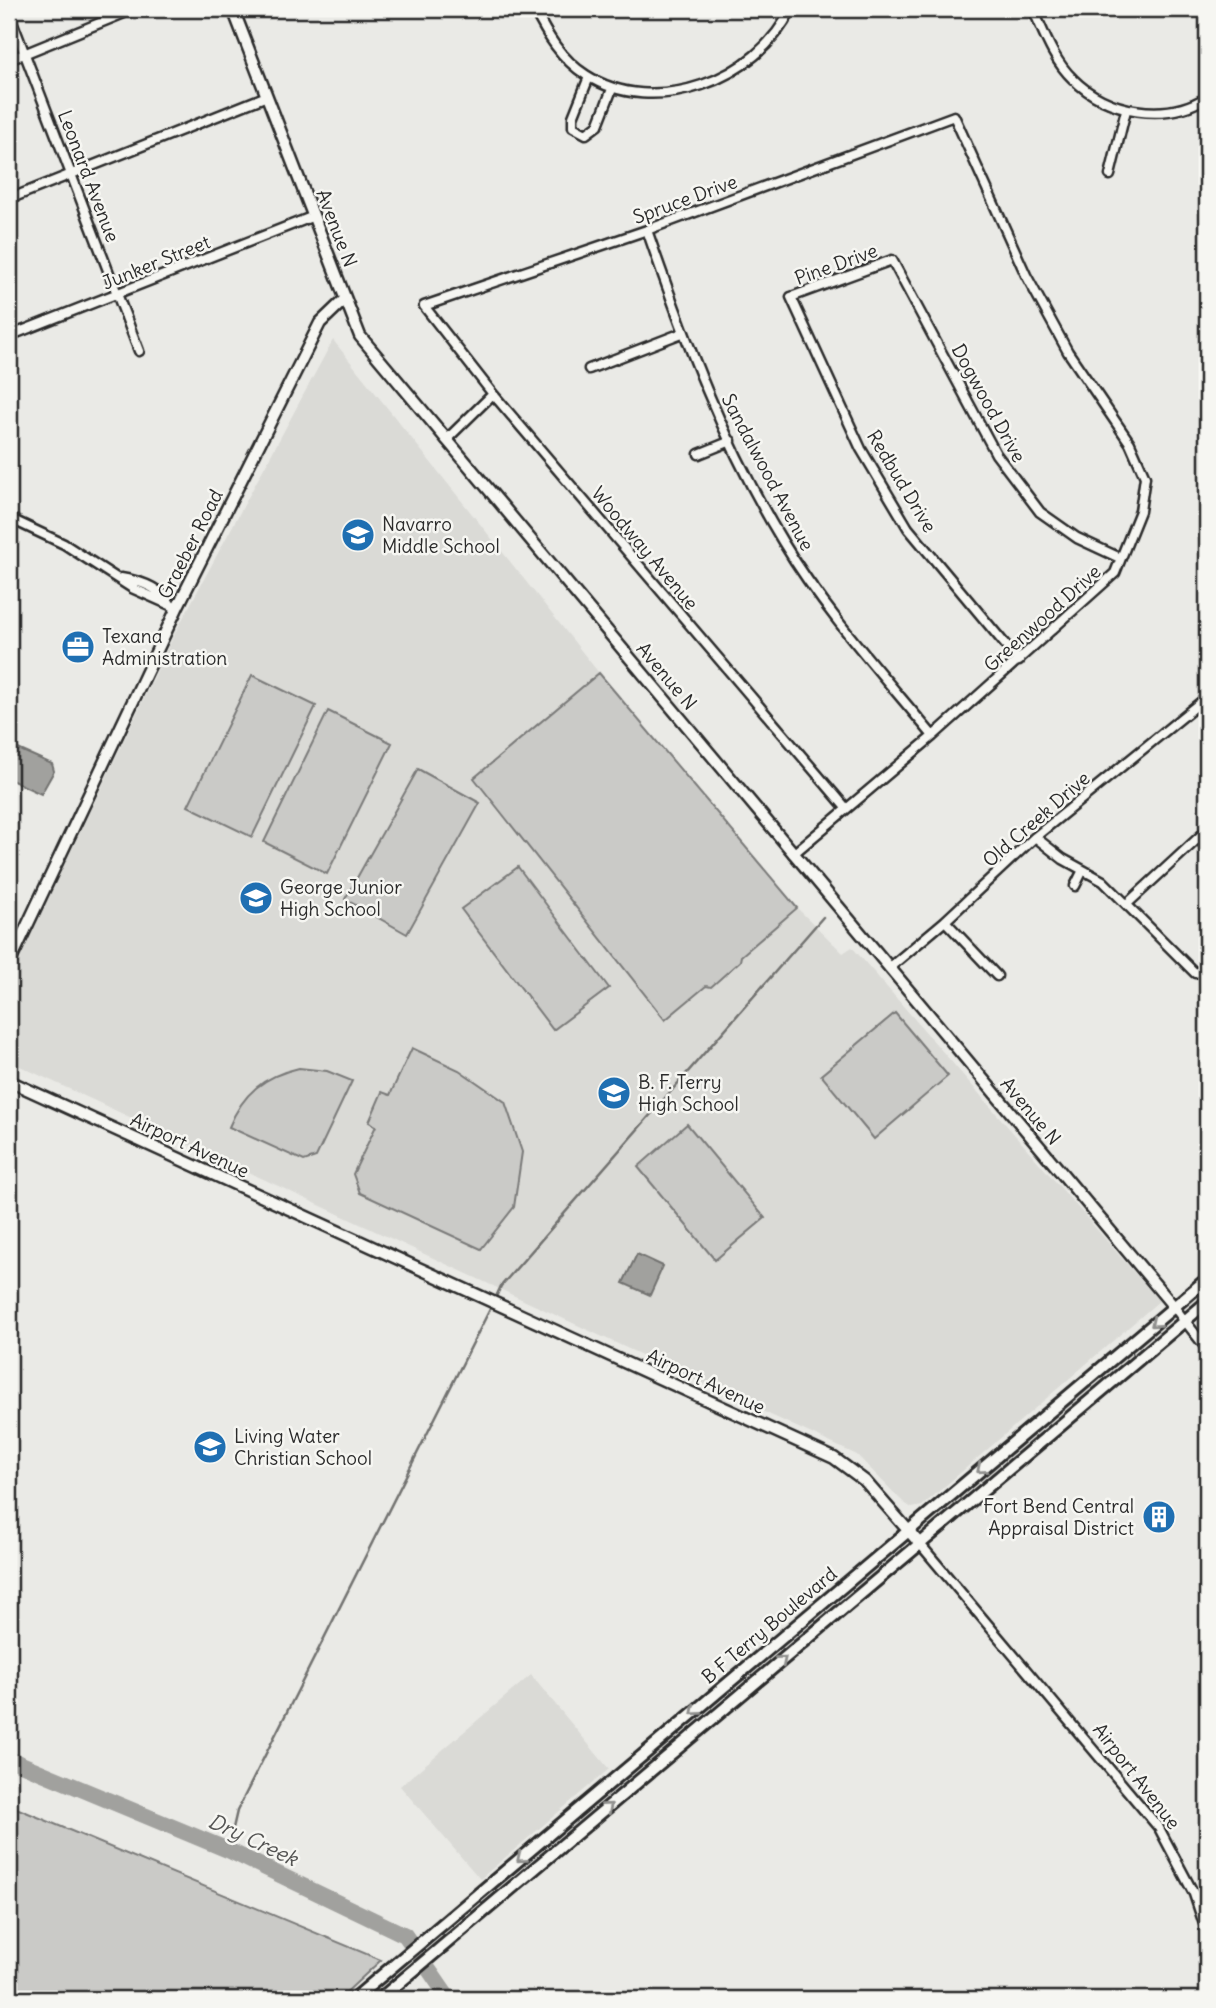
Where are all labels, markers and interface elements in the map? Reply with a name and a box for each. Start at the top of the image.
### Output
street label: Leonard Avenue [53,107,125,245]
street label: Spruce Drive [630,169,740,229]
street label: Avenue N [311,186,363,270]
street label: Junker Street [98,229,214,295]
street label: Pine Drive [791,238,881,290]
street label: Dogwood Drive [947,340,1031,466]
street label: Sandalwood Avenue [716,389,820,555]
street label: Redbud Drive [862,425,942,537]
street label: Woodway Avenue [586,481,704,615]
street label: Graeber Road [152,485,228,603]
place label: Navarro Middle School [382,512,500,558]
school or university icon: Navarro Middle School [339,516,377,554]
street label: Greenwood Drive [979,559,1105,677]
place label: Texana Administration [102,624,227,670]
office icon: Texana Administration [59,628,97,666]
street label: Avenue N [632,637,702,715]
street label: Old Creek Drive [978,766,1094,872]
place label: George Junior High School [280,875,402,921]
school or university icon: George Junior High School [237,879,275,917]
place label: B. F. Terry High School [638,1070,739,1116]
street label: Avenue N [996,1072,1066,1150]
school or university icon: B. F. Terry High School [595,1074,633,1112]
street label: Airport Avenue [127,1107,253,1183]
one-way arrow [1150,1315,1163,1327]
street label: Airport Avenue [643,1343,769,1419]
place label: Living Water Christian School [234,1424,372,1470]
school or university icon: Living Water Christian School [191,1428,229,1466]
one-way arrow [976,1461,989,1474]
place label: Fort Bend Central Appraisal District [983,1494,1134,1540]
building icon: Fort Bend Central Appraisal District [1140,1498,1178,1536]
street label: B F Terry Boulevard [696,1561,842,1689]
one-way arrow [774,1656,787,1668]
one-way arrow [690,1703,703,1715]
street label: Airport Avenue [1088,1718,1186,1834]
one-way arrow [600,1803,613,1815]
water label: Dry Creek [204,1807,303,1872]
one-way arrow [516,1850,529,1862]

